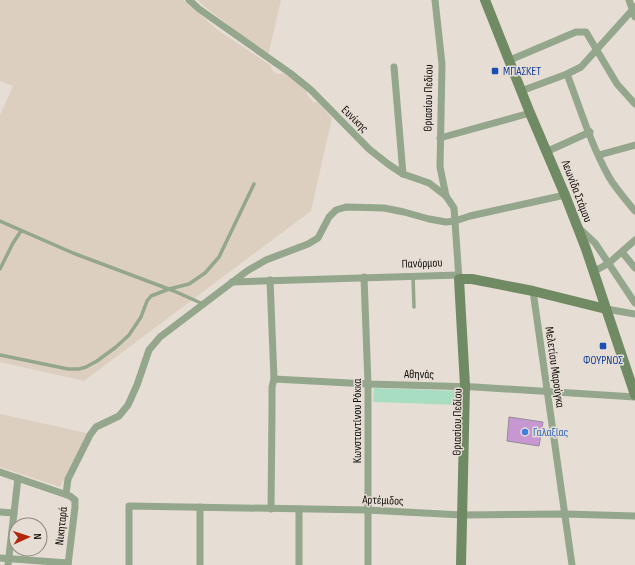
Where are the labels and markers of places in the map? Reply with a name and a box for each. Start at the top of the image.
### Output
place label: ΜΠΑΣΚΕΤ [503,64,541,79]
marker: ΜΠΑΣΚΕΤ [490,66,500,76]
marker: ΦΟΥΡΝΟΣ [598,341,608,351]
place label: ΦΟΥΡΝΟΣ [583,353,623,368]
place label: Γαλαξίας [533,425,569,440]
marker: Γαλαξίας [520,427,530,437]

